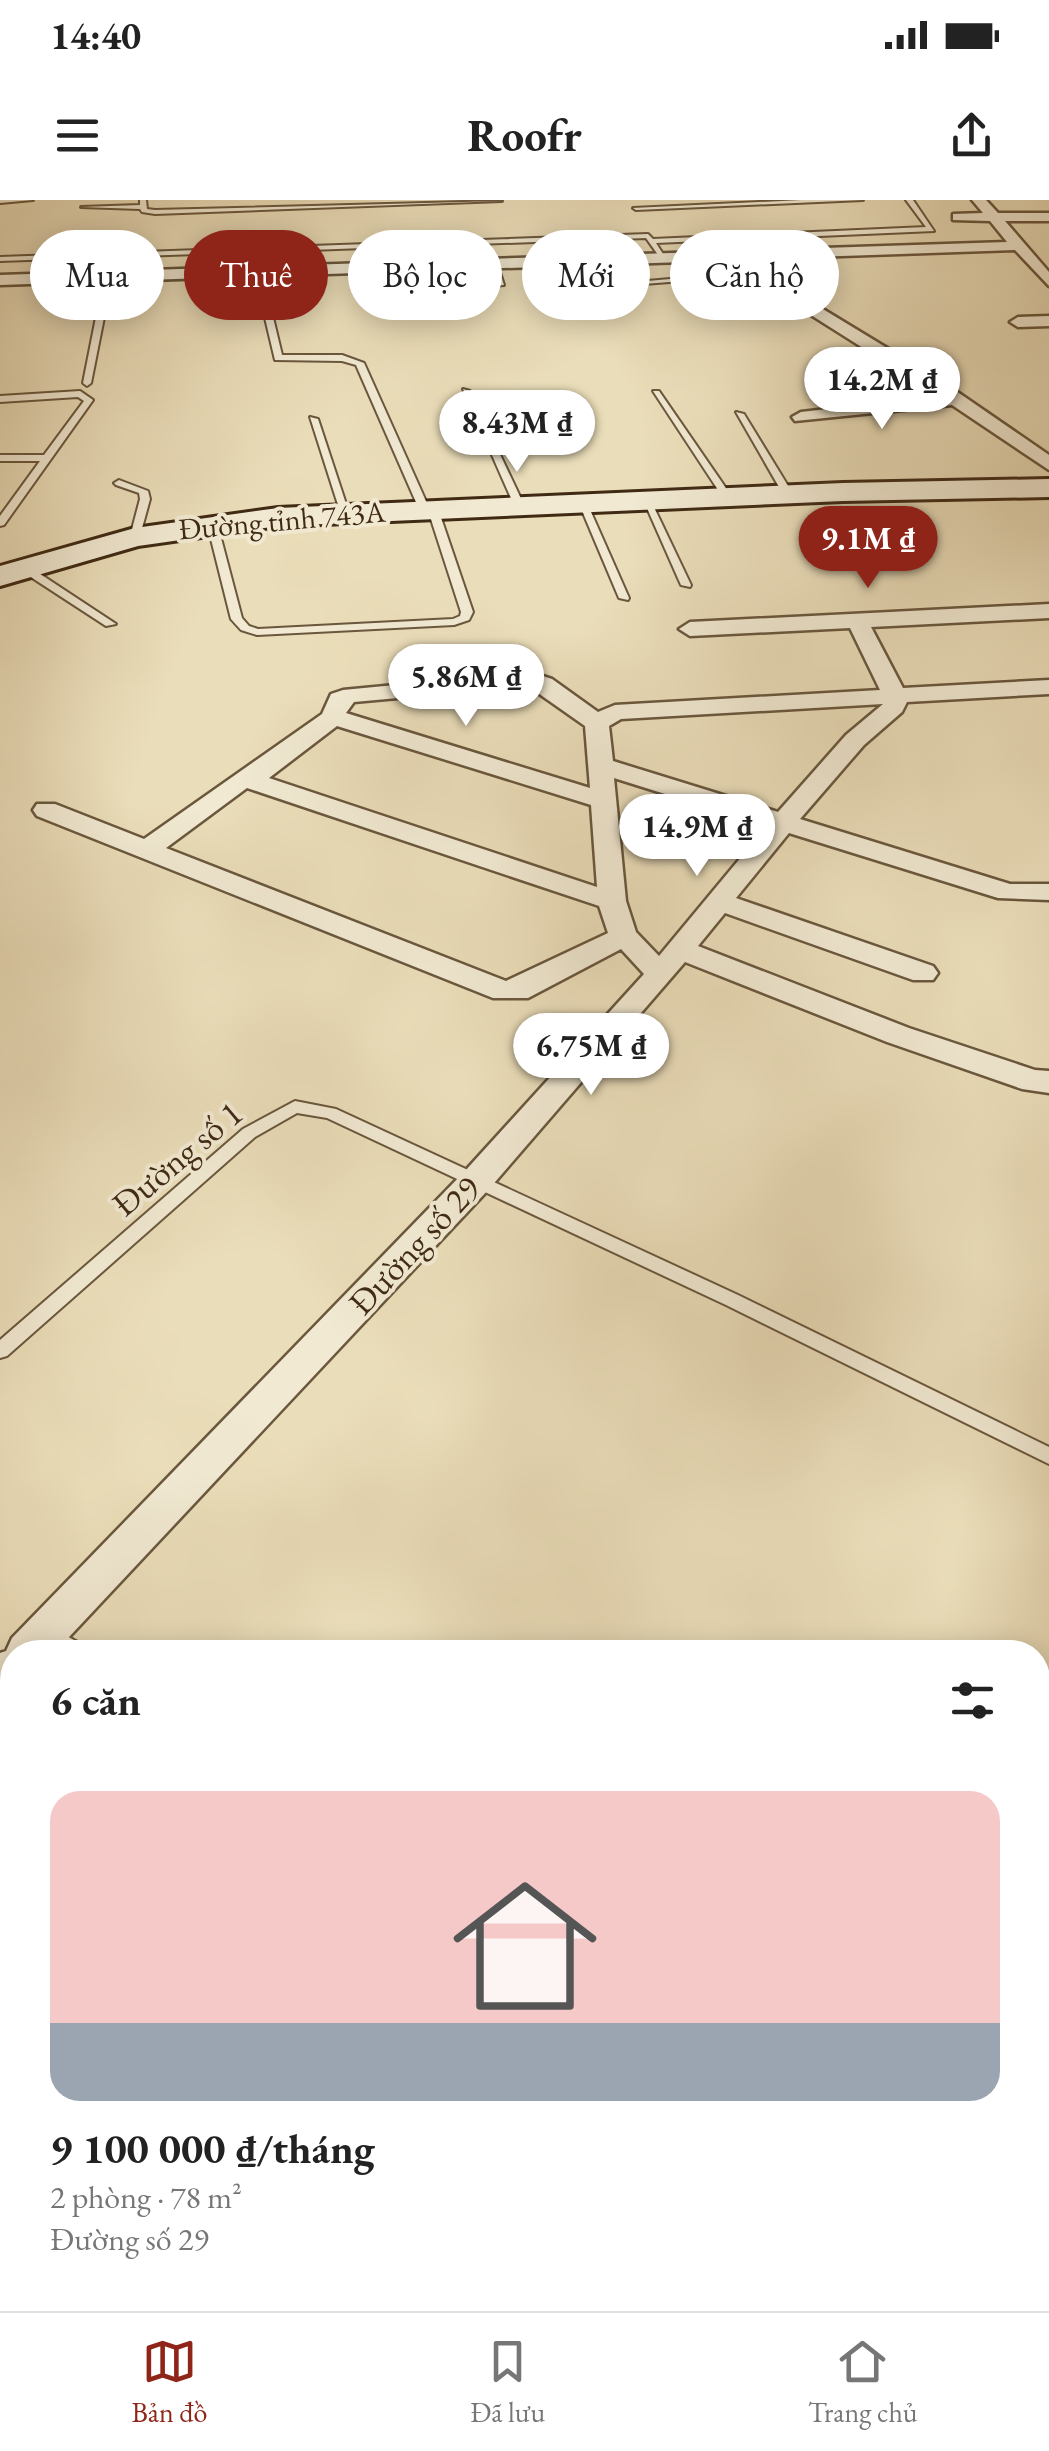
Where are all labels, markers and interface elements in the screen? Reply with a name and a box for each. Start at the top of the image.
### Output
text: 14:40 [50,11,141,60]
text: Roofr [467,106,582,164]
icon: menu [50,108,105,163]
icon: share [944,108,999,163]
chip: Mua [30,230,164,320]
chip: Thuê [184,230,328,320]
chip: Bộ lọc [348,230,502,320]
chip: Mới [522,230,650,320]
chip: Căn hộ [670,230,839,320]
pin: 14.2M ₫ [790,347,974,432]
text: 14.2M ₫ [826,358,938,400]
pin: 8.43M ₫ [425,390,609,475]
text: 8.43M ₫ [461,401,573,443]
street label: Đường tỉnh 743A [177,492,387,548]
pin: 9.1M ₫ [787,506,949,591]
text: 9.1M ₫ [821,517,915,559]
pin: 5.86M ₫ [374,644,558,729]
text: 5.86M ₫ [410,655,522,697]
pin: 14.9M ₫ [605,794,789,879]
text: 14.9M ₫ [641,805,753,847]
pin: 6.75M ₫ [499,1013,683,1098]
text: 6.75M ₫ [535,1024,647,1066]
street label: Đường số 1 [102,1090,252,1226]
street label: Đường số 29 [338,1166,490,1324]
text: 6 căn [50,1673,141,1728]
icon: filters [945,1673,1000,1728]
icon: home [435,1856,615,2036]
text: 9 100 000 ₫/tháng [50,2121,375,2176]
text: 2 phòng · 78 m² [50,2176,242,2218]
text: Đường số 29 [50,2218,209,2260]
tab: Bản đồ [131,2334,207,2430]
tab: Đã lưu [470,2334,545,2430]
tab: Trang chủ [808,2334,918,2430]

